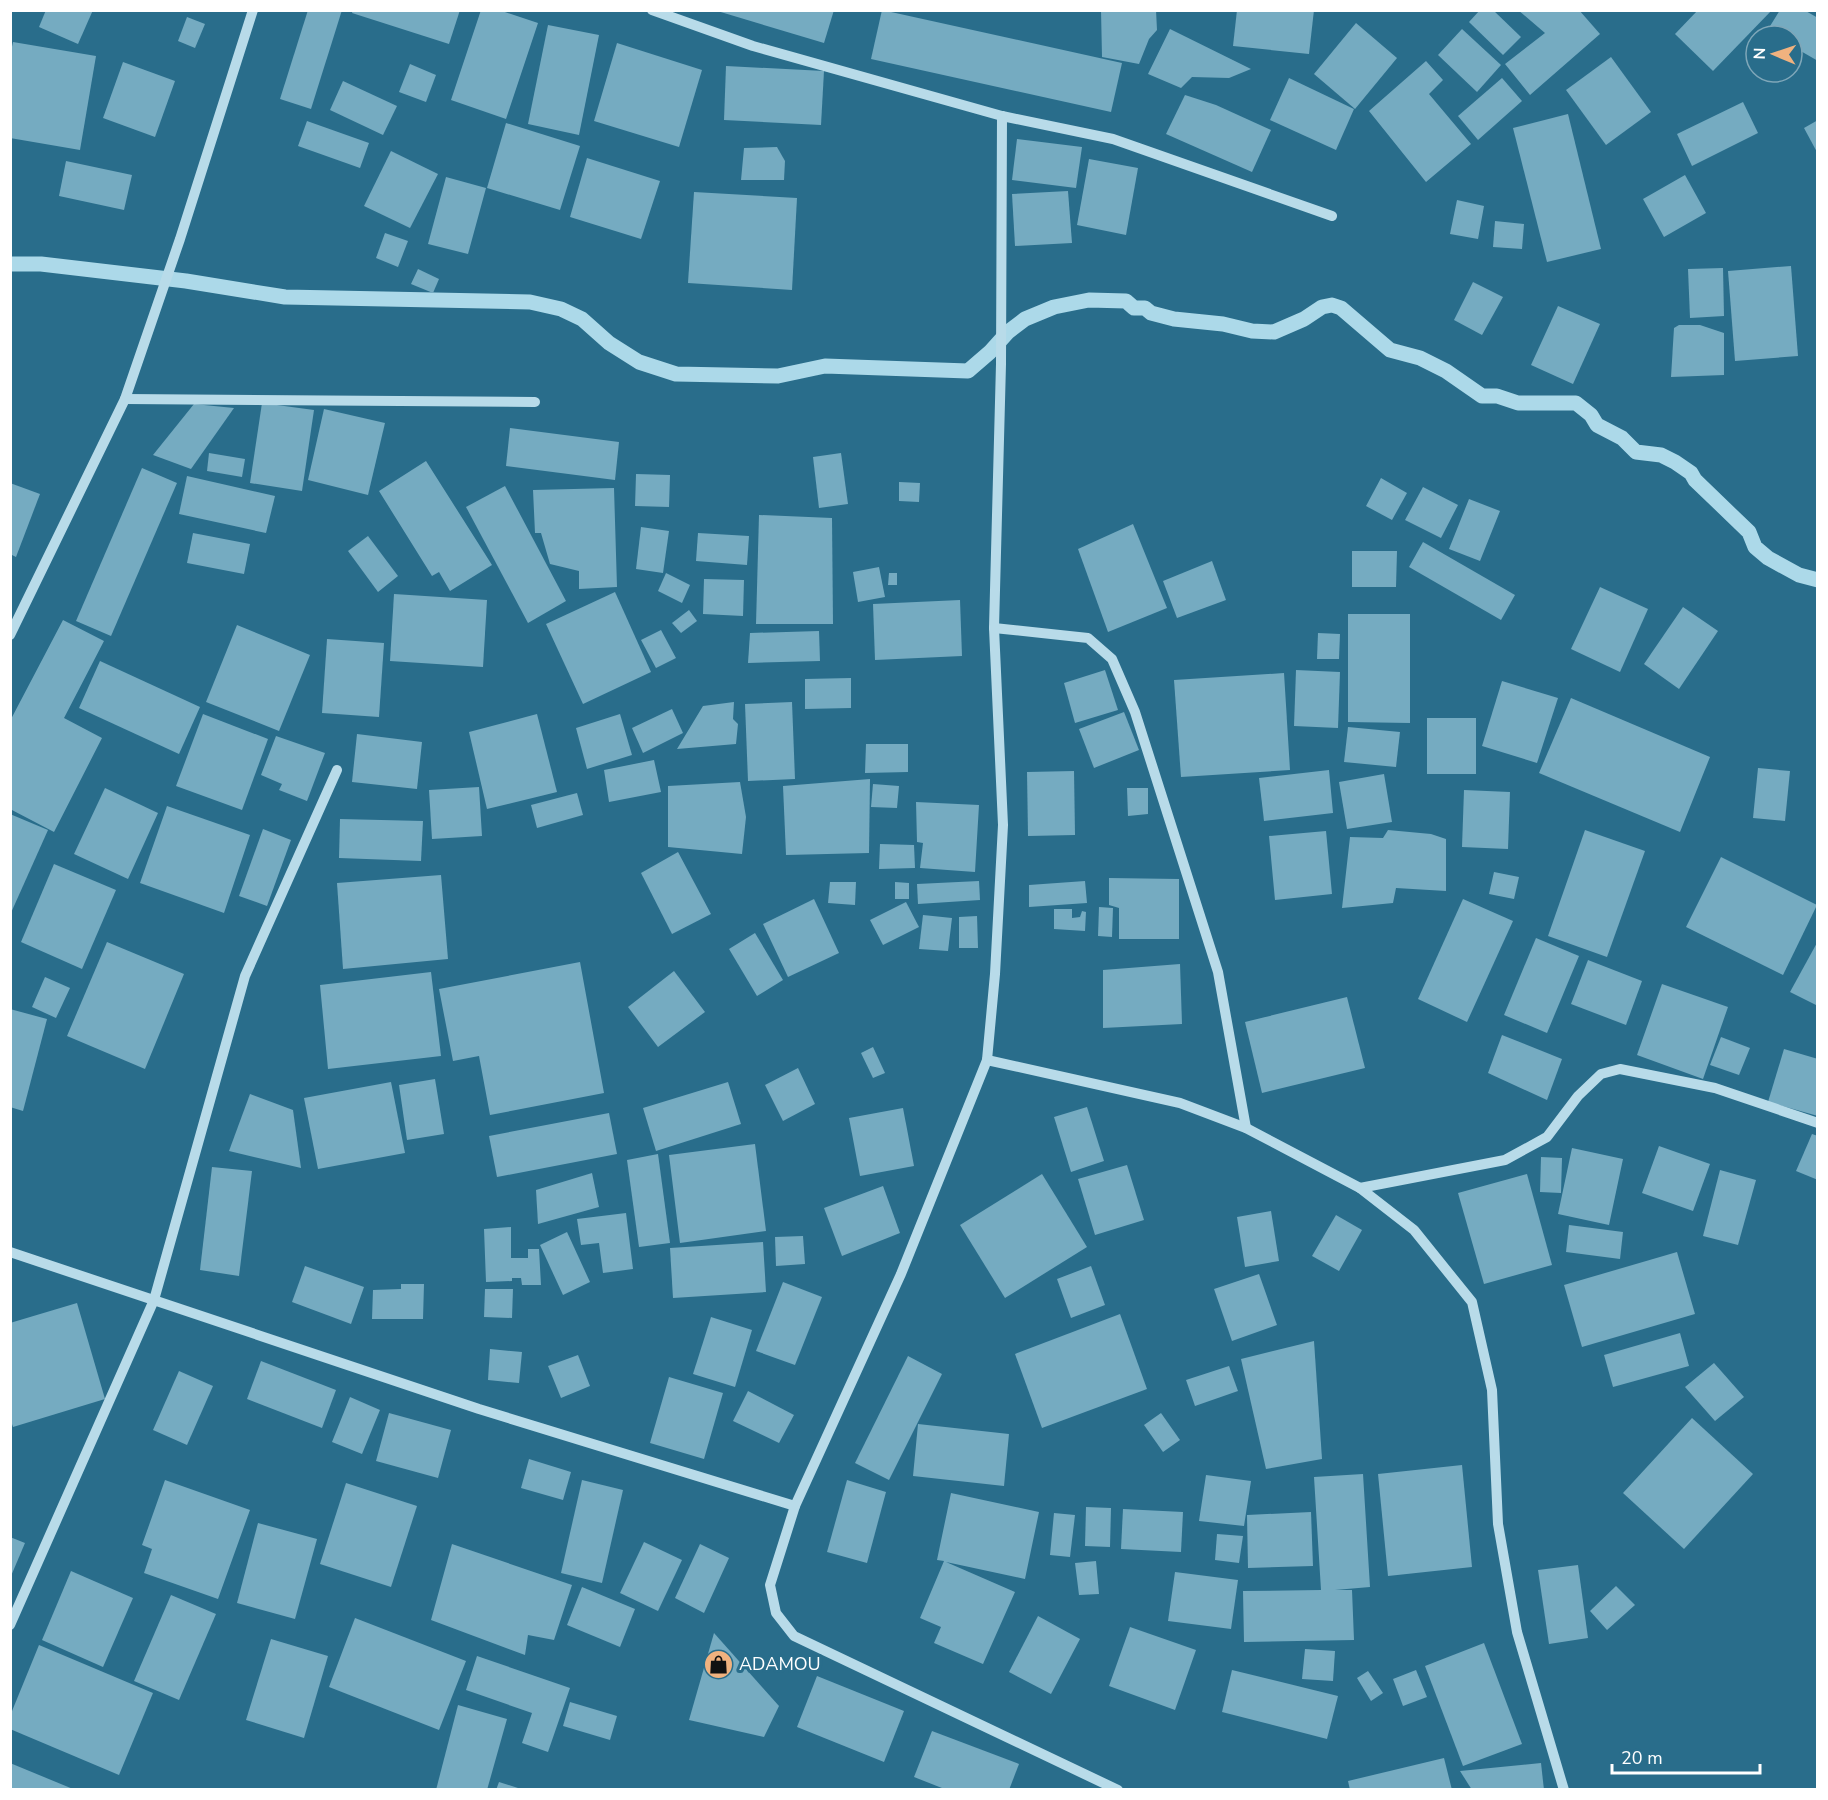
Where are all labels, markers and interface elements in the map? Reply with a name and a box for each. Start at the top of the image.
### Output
north arrow [1744,24,1804,84]
text: N [1749,47,1771,60]
shop icon: ADAMOU [702,1648,734,1680]
place label: ADAMOU [739,1652,821,1676]
scale bar [1612,1737,1760,1775]
text: 20 m [1621,1746,1663,1770]

